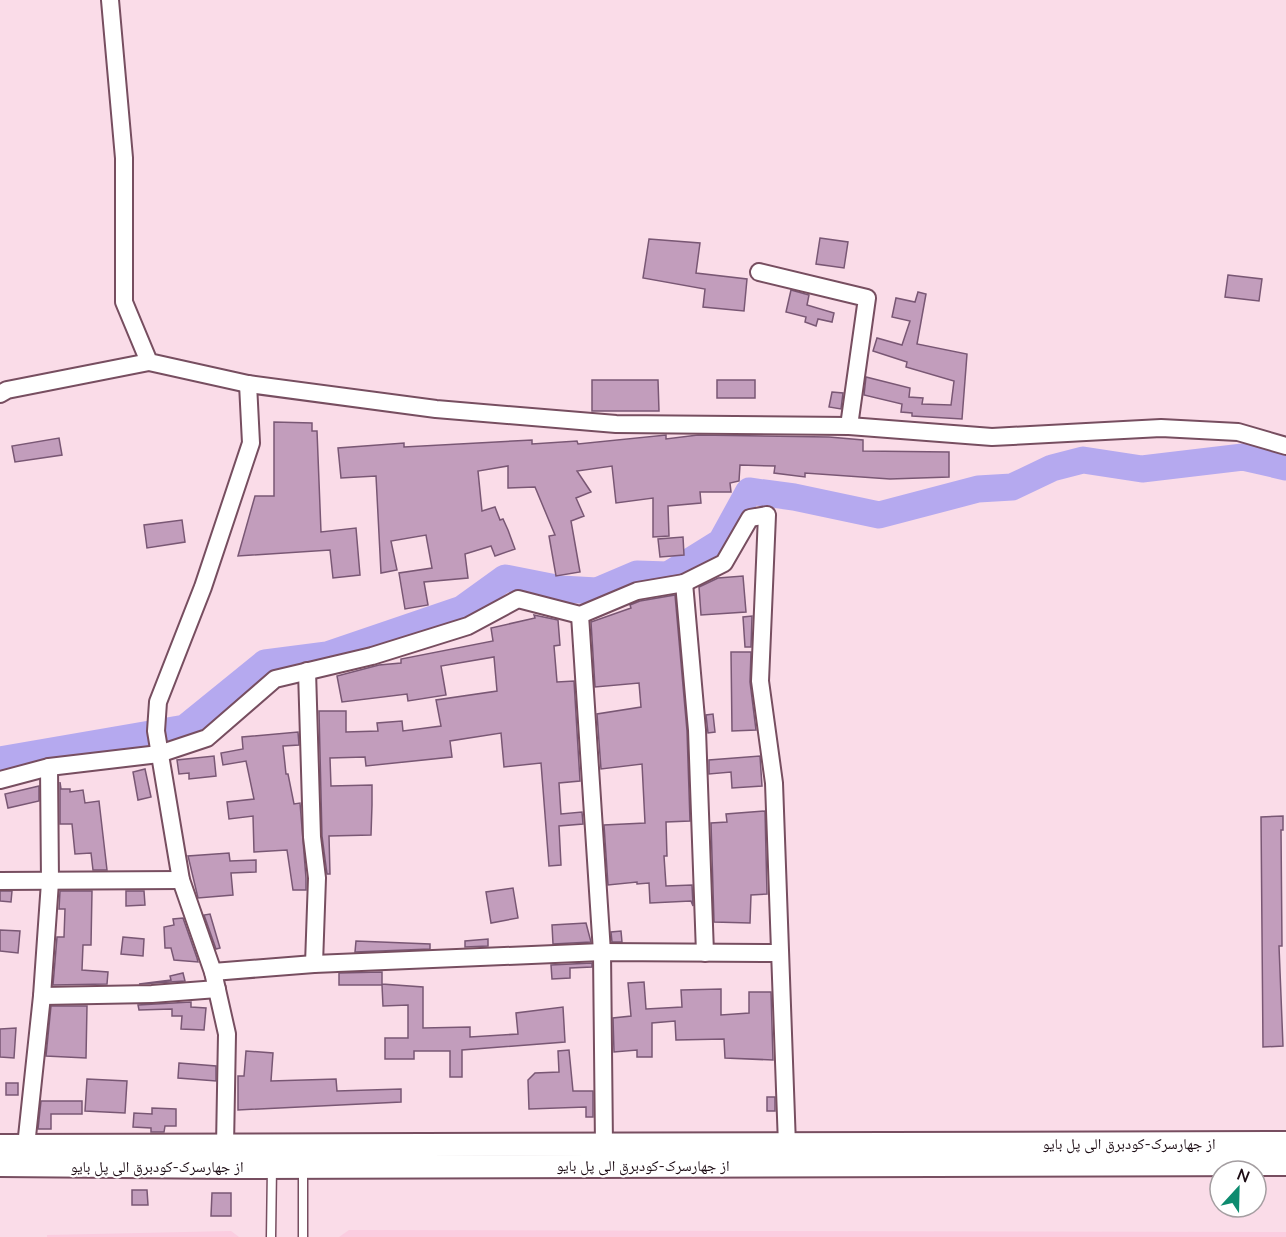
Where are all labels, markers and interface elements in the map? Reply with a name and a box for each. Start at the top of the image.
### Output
street label: از جهارسرک-کودبرق الی پل بایو [1042,1134,1216,1154]
street label: از جهارسرک-کودبرق الی پل بایو [556,1156,730,1176]
street label: از جهارسرک-کودبرق الی پل بایو [70,1157,244,1177]
north arrow [1208,1159,1268,1219]
text: N [1234,1164,1253,1188]

